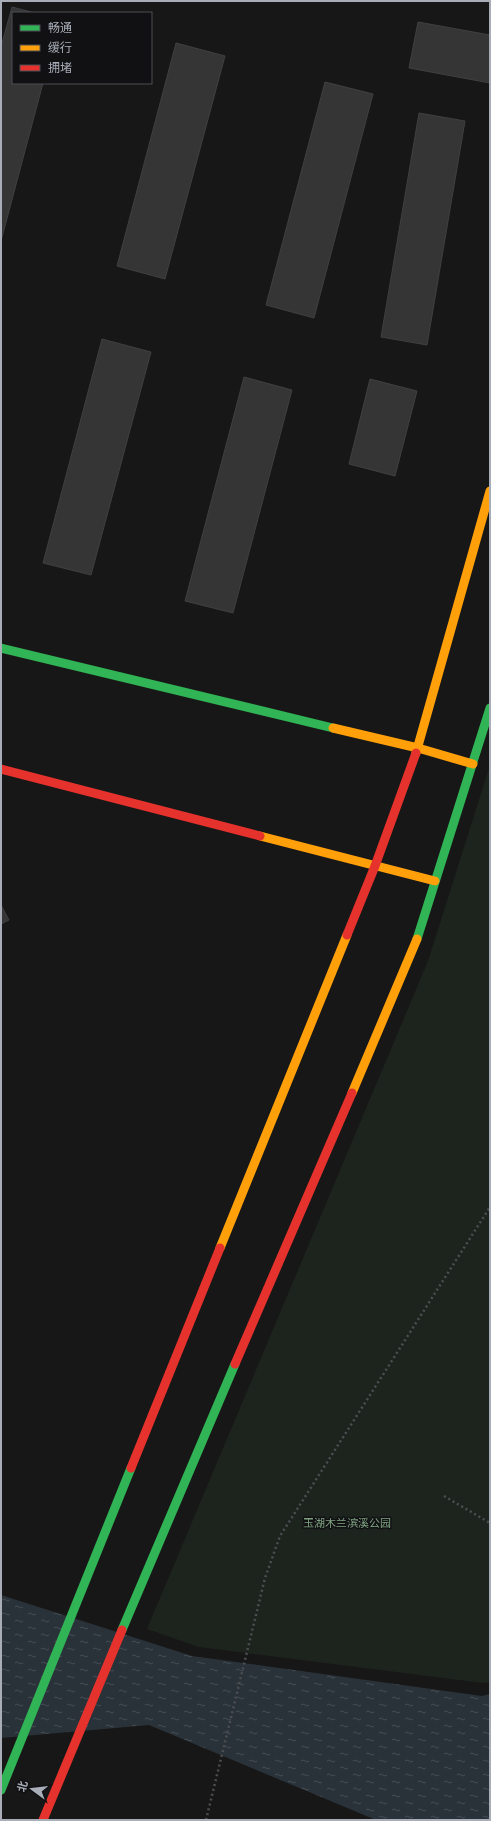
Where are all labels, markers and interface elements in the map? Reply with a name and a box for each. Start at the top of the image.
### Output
legend [12,12,152,84]
text: 畅通 [48,20,72,34]
text: 缓行 [48,40,72,54]
text: 拥堵 [48,60,72,74]
park label: 玉湖木兰滨溪公园 [303,1516,391,1529]
north arrow [12,1769,52,1809]
text: 北 [14,1779,30,1793]

